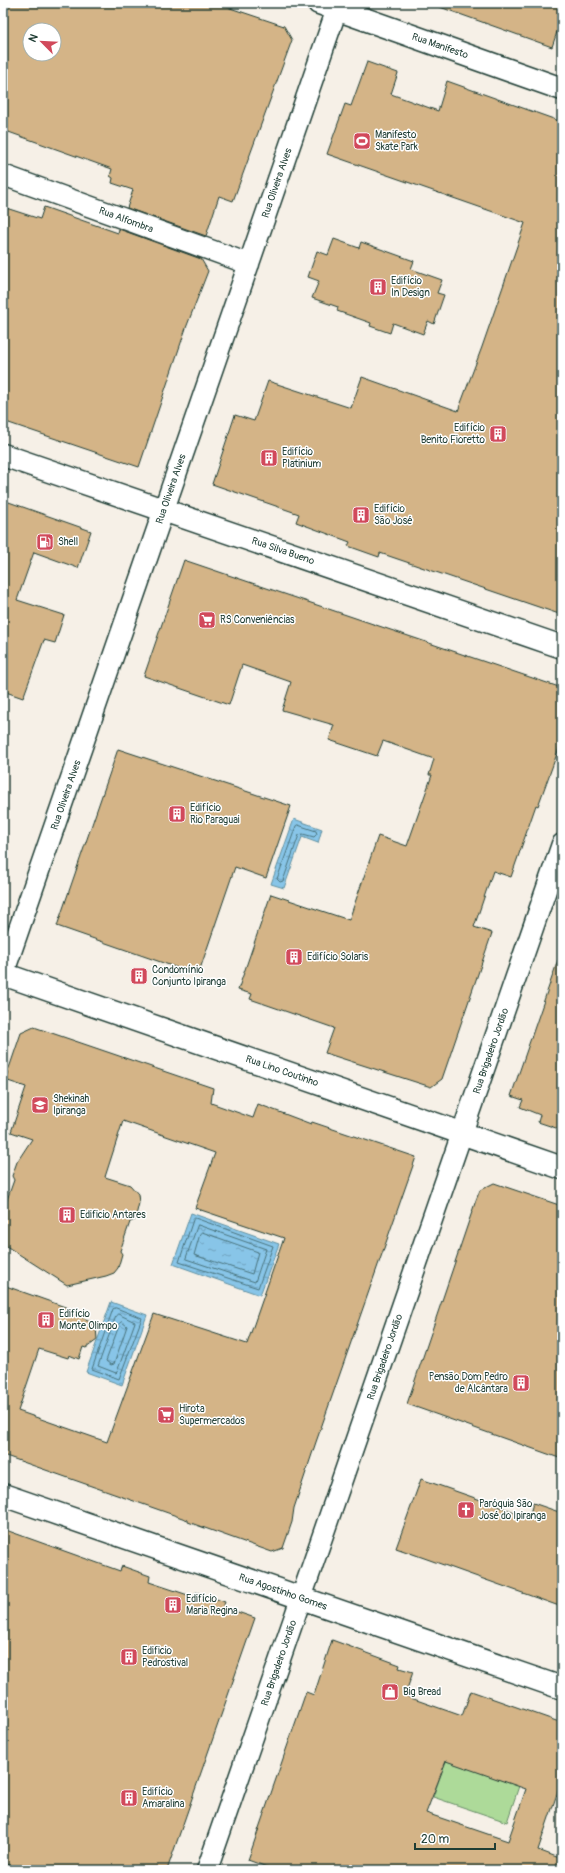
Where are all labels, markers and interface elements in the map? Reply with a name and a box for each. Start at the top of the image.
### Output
north arrow [22,22,62,62]
street label: Rua Manifesto [410,31,470,61]
text: N [26,32,41,44]
place label: Manifesto Skate Park [375,129,419,153]
sports icon: Manifesto Skate Park [352,131,372,151]
street label: Rua Oliveira Alves [259,146,295,219]
street label: Rua Alfombra [97,205,155,236]
place label: Edifício In Design [391,275,430,299]
building icon: Edifício In Design [368,277,388,297]
place label: Edifício Benito Fioretto [421,422,486,446]
building icon: Edifício Benito Fioretto [488,424,508,444]
place label: Edifício Platinium [282,446,321,470]
building icon: Edifício Platinium [259,448,279,468]
street label: Rua Oliveira Alves [153,452,189,525]
place label: Edifício São José [374,503,412,527]
building icon: Edifício São José [351,505,371,525]
fuel station icon: Shell [35,532,55,552]
street label: Rua Silva Bueno [250,535,317,568]
place label: Shell [58,536,78,548]
supermarket icon: RS Conveniências [197,610,217,630]
place label: RS Conveniências [220,614,295,626]
street label: Rua Oliveira Alves [48,758,84,831]
place label: Edifício Rio Paraguai [190,802,240,826]
building icon: Edifício Rio Paraguai [167,804,187,824]
building icon: Edifício Solaris [284,947,304,967]
place label: Edifício Solaris [307,951,369,963]
place label: Condomínio Conjunto Ipiranga [152,964,226,988]
building icon: Condomínio Conjunto Ipiranga [129,966,149,986]
street label: Rua Brigadeiro Jordão [471,1006,512,1095]
street label: Rua Lino Coutinho [244,1053,321,1089]
place label: Shekinah Ipiranga [53,1093,90,1117]
school or university icon: Shekinah Ipiranga [30,1095,50,1115]
building icon: Edificio Antares [57,1205,77,1225]
place label: Edificio Antares [80,1209,146,1221]
place label: Edifício Monte Olimpo [59,1308,118,1332]
building icon: Edifício Monte Olimpo [36,1310,56,1330]
street label: Rua Brigadeiro Jordão [365,1312,406,1401]
place label: Pensão Dom Pedro de Alcântara [429,1371,509,1395]
building icon: Pensão Dom Pedro de Alcântara [511,1373,531,1393]
place label: Hirota Supermercados [179,1403,245,1427]
supermarket icon: Hirota Supermercados [156,1405,176,1425]
place label: Paróquia São José do Ipiranga [479,1498,546,1522]
church icon: Paróquia São José do Ipiranga [456,1500,476,1520]
street label: Rua Agostinho Gomes [237,1571,329,1613]
place label: Edifício Maria Regina [186,1593,238,1617]
building icon: Edifício Maria Regina [163,1595,183,1615]
street label: Rua Brigadeiro Jordão [259,1618,300,1707]
place label: Edificio Pedrostival [142,1645,188,1669]
building icon: Edificio Pedrostival [119,1647,139,1667]
shop icon: Big Bread [380,1682,400,1702]
place label: Big Bread [403,1686,441,1698]
place label: Edifício Amaralina [142,1786,185,1810]
building icon: Edifício Amaralina [119,1788,139,1808]
scale bar [415,1825,495,1851]
text: 20 m [421,1832,450,1847]

